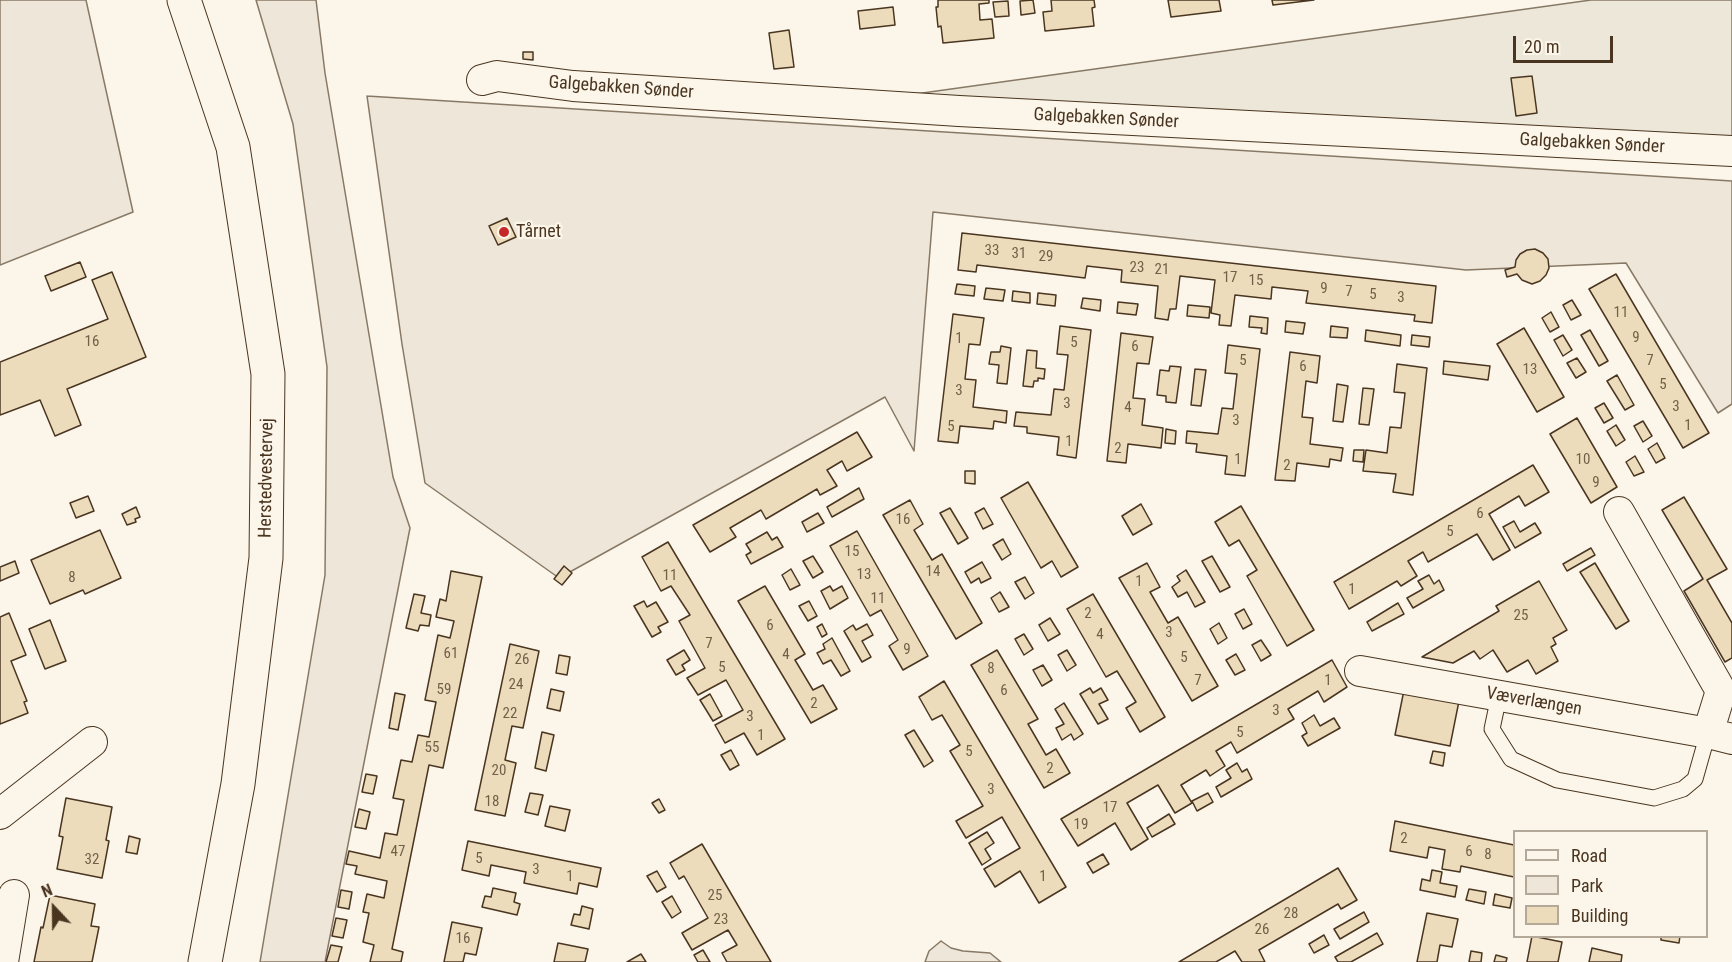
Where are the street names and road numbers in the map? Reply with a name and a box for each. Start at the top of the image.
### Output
street label: Galgebakken Sønder [548,72,694,104]
street label: Galgebakken Sønder [1033,104,1179,134]
street label: Galgebakken Sønder [1519,129,1665,159]
street label: Herstedvestervej [255,418,279,538]
street label: Væverlængen [1485,683,1583,721]

